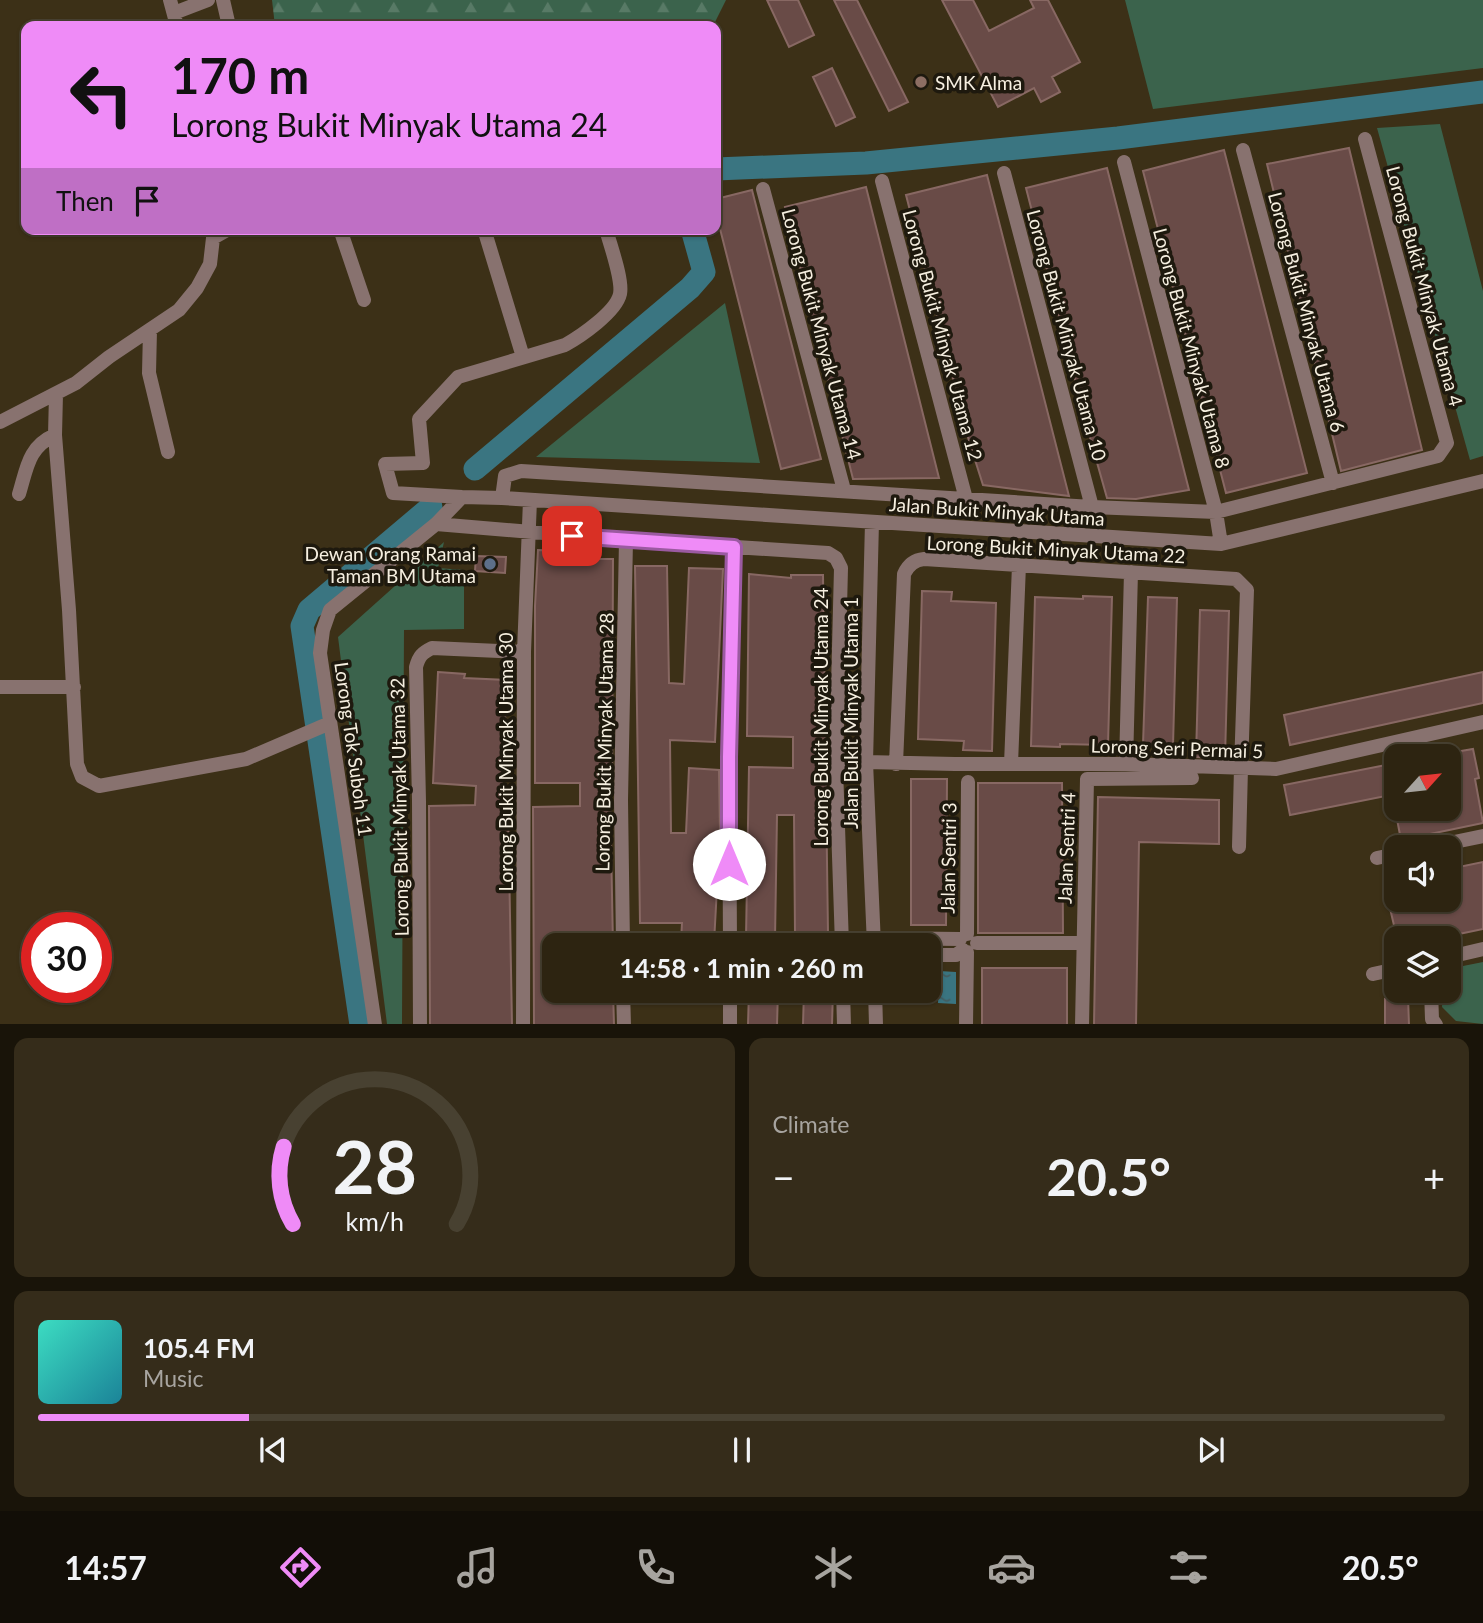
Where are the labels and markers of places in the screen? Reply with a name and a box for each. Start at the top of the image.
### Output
place label: SMK Alma [935,71,1022,94]
marker: SMK Alma [913,74,929,90]
pin [542,506,602,566]
place label: Dewan Orang Ramai Taman BM Utama [305,542,476,587]
marker: Dewan Orang Ramai Taman BM Utama [482,556,498,572]

